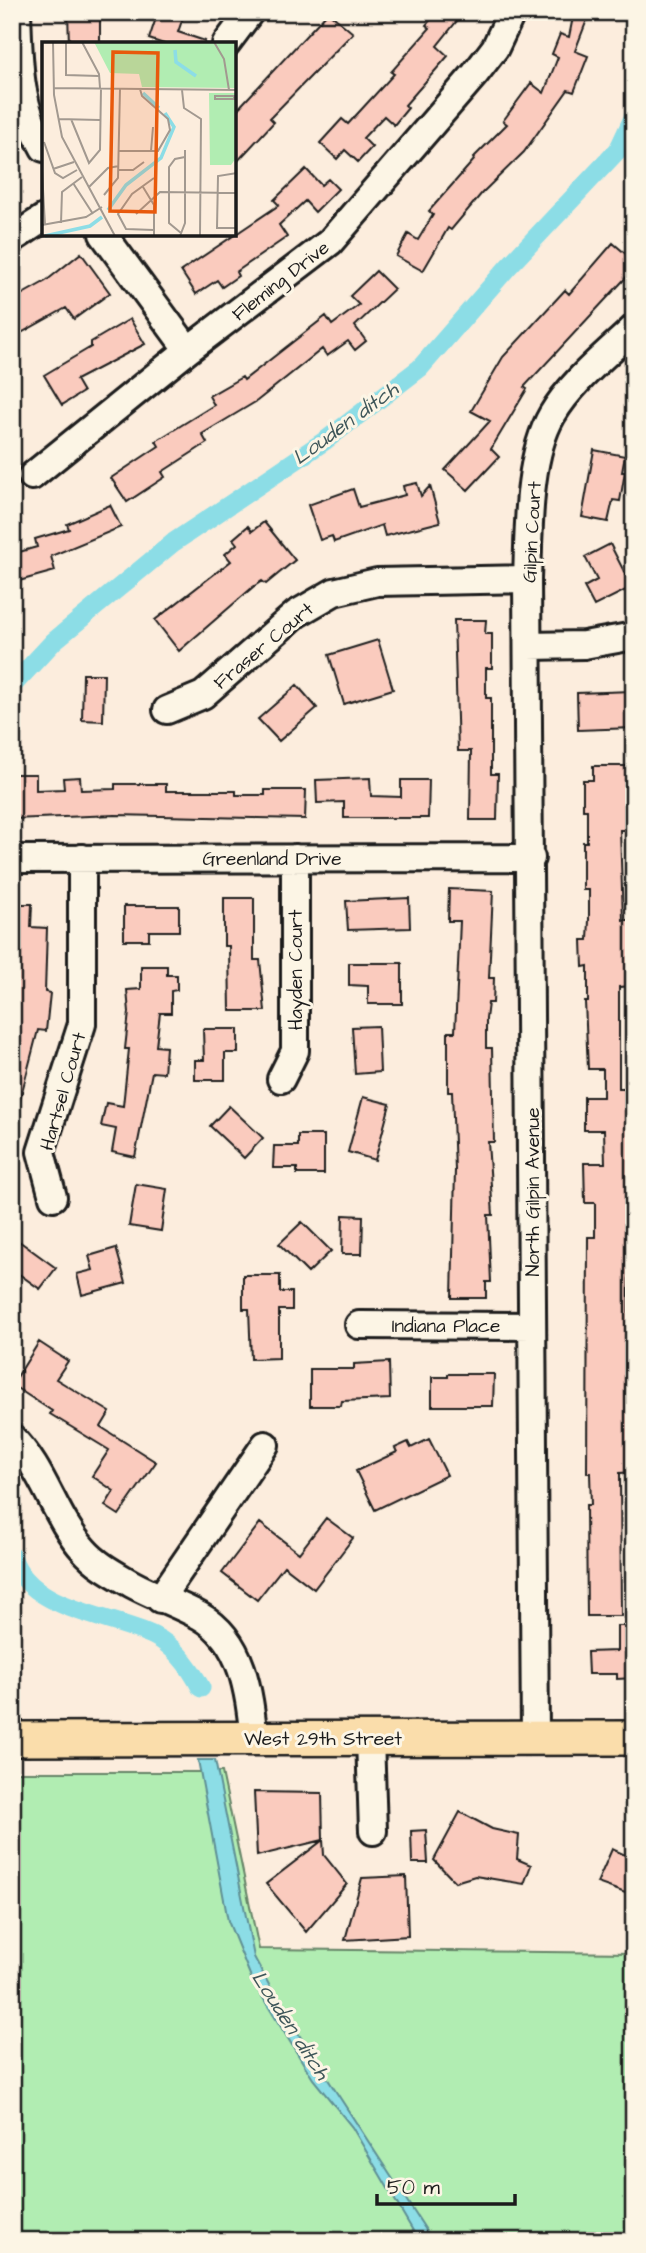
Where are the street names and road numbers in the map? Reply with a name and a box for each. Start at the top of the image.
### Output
street label: Fleming Drive [227,235,336,329]
street label: Gilpin Court [516,480,549,583]
street label: Fraser Court [208,596,320,696]
street label: Greenland Drive [202,846,342,873]
street label: Hayden Court [283,909,311,1030]
street label: Hartsel Court [34,1029,93,1154]
street label: North Gilpin Avenue [520,1107,547,1277]
street label: Indiana Place [392,1313,500,1340]
street label: West 29th Street [244,1726,402,1753]

